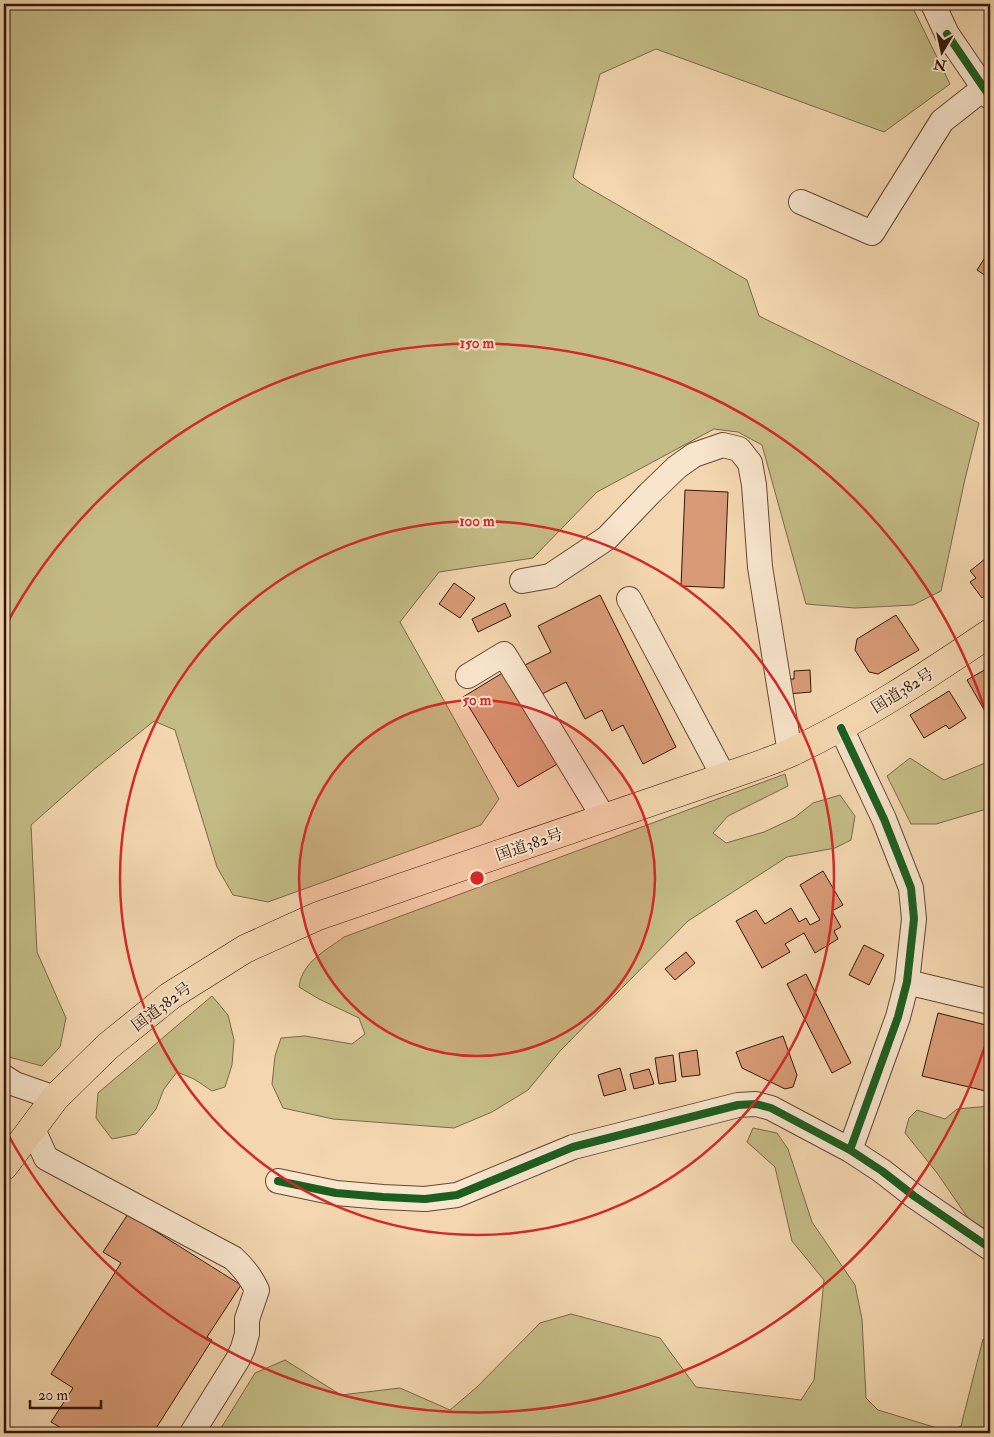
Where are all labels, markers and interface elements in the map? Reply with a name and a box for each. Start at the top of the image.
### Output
north arrow [916,28,966,78]
text: N [932,55,949,74]
text: 150 m [460,334,494,353]
text: 100 m [459,512,495,531]
street label: 国道382号 [868,664,937,718]
text: 50 m [463,691,492,710]
street label: 国道382号 [493,824,566,866]
centre of rings [468,869,486,887]
street label: 国道382号 [128,978,195,1036]
scale bar [30,1377,101,1409]
text: 20 m [38,1386,68,1405]

